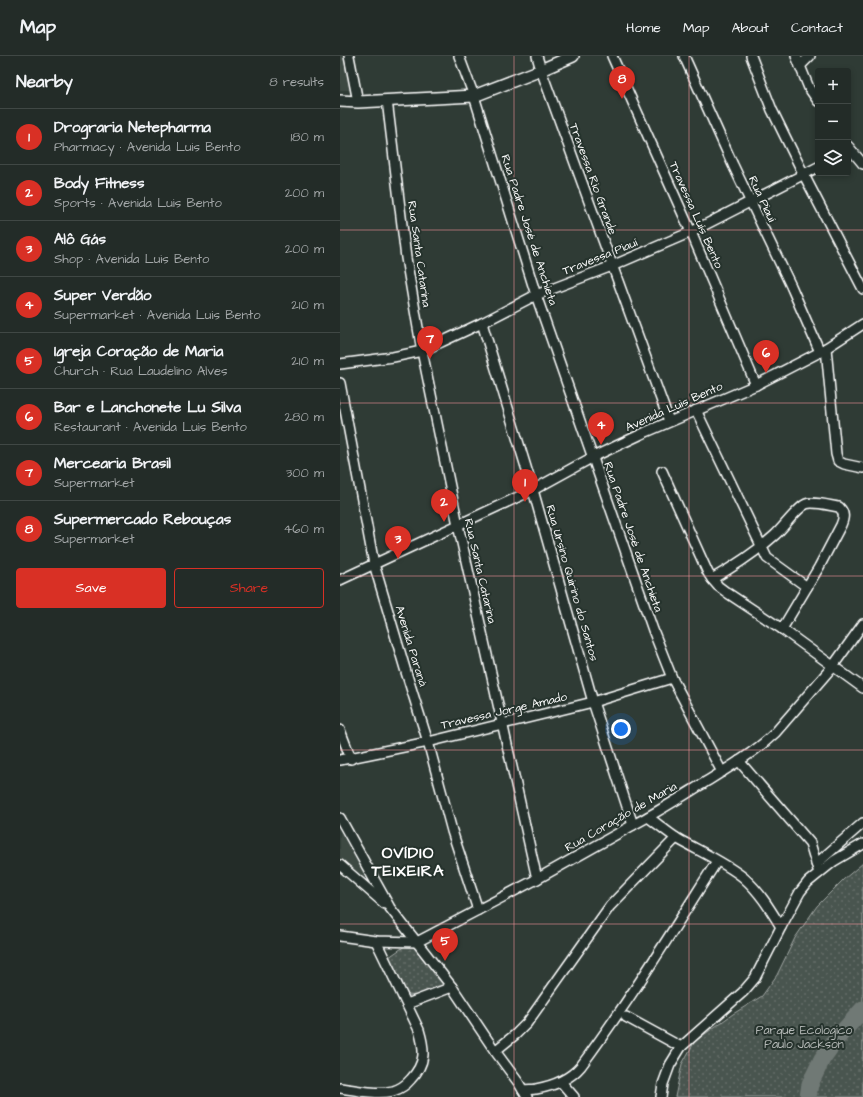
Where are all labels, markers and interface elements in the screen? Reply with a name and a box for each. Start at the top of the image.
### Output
text: Map [20,14,56,41]
text: Home [626,18,661,38]
text: Map [683,18,709,38]
text: About [731,18,769,38]
text: Contact [791,18,843,38]
pin: 8 [609,66,635,99]
map controls [815,68,851,176]
button: + [815,68,851,104]
text: Nearby [16,70,73,94]
text: 8 results [269,73,324,91]
button: − [815,104,851,140]
text: Drograria Netepharma [54,117,211,138]
street label: Travessa Rio Grande [565,121,621,238]
text: 1 [28,128,30,146]
text: 180 m [290,128,324,146]
text: Pharmacy · Avenida Luis Bento [54,138,241,156]
button: layers [815,140,851,176]
street label: Rua Padre José de Anchieta [497,152,561,308]
street label: Travessa Luís Bento [665,159,727,271]
text: Body Fitness [54,173,144,194]
street label: Rua Piauí [744,173,780,225]
text: 2 [25,184,33,202]
text: 200 m [285,184,324,202]
text: Sports · Avenida Luis Bento [54,194,222,212]
street label: Rua Santa Catarina [403,200,435,308]
text: Alô Gás [54,229,106,250]
street label: Travessa Piauí [560,234,640,280]
text: 3 [26,240,32,258]
text: 200 m [285,240,324,258]
text: Shop · Avenida Luis Bento [54,250,209,268]
text: Super Verdão [54,285,152,306]
text: 4 [25,296,33,314]
text: 210 m [291,296,324,314]
text: Supermarket · Avenida Luis Bento [54,306,261,324]
pin: 7 [417,326,443,359]
pin: 6 [753,340,779,373]
text: Igreja Coração de Maria [54,341,223,362]
text: 5 [24,352,34,370]
text: 210 m [291,352,324,370]
text: Church · Rua Laudelino Alves [54,362,228,380]
street label: Avenida Luis Bento [623,378,726,436]
text: Bar e Lanchonete Lu Silva [54,397,241,418]
text: 6 [25,408,33,426]
text: 280 m [285,408,324,426]
pin: 4 [588,412,614,445]
text: Restaurant · Avenida Luis Bento [54,418,247,436]
text: Mercearia Brasil [54,453,171,474]
street label: Rua Padre José de Anchieta [599,460,667,614]
text: 7 [25,464,33,482]
text: 300 m [286,464,324,482]
pin: 1 [512,469,538,502]
text: Supermarket [54,474,135,492]
pin: 2 [431,489,457,522]
street label: Rua Ursino Quirino do Santos [542,503,602,663]
text: Supermercado Rebouças [54,509,231,530]
street label: Rua Santa Catarina [460,517,500,625]
text: 8 [25,520,33,538]
text: 460 m [283,520,324,538]
pin: 3 [385,526,411,559]
text: Supermarket [54,530,135,548]
button: Save [16,568,166,608]
button: Share [174,568,324,608]
street label: Avenida Paraná [391,603,431,689]
street label: Travessa Jorge Amado [439,688,569,735]
your location [611,719,631,739]
street label: Rua Coração de Maria [562,778,680,856]
district label: OVÍDIO TEIXEIRA [371,842,445,882]
pin: 5 [432,928,458,961]
park label: Parque Ecologico Paulo Jackson [756,1022,852,1053]

